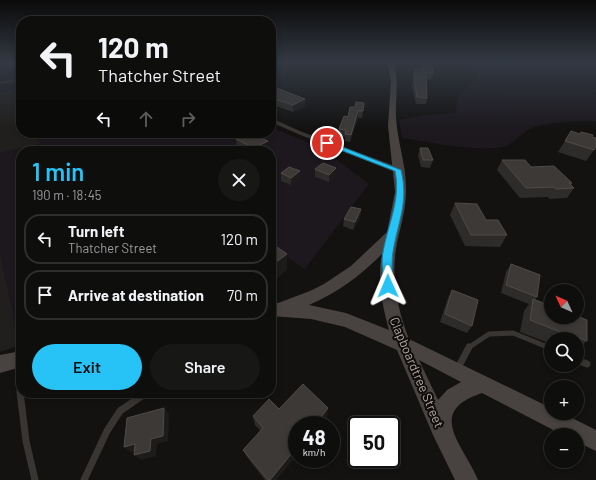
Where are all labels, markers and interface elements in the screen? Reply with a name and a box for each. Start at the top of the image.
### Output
text: 120 m [98,30,169,64]
icon: left [32,32,84,84]
text: Thatcher Street [98,64,221,86]
icon: left [93,108,115,130]
icon: ahead [135,108,157,130]
icon: right [177,108,199,130]
pin [310,126,344,160]
icon: arrive [316,132,338,154]
text: 1 min [32,157,84,186]
button: close [218,159,260,201]
text: 190 m · 18:45 [32,187,102,203]
text: Turn left [68,222,124,240]
icon: left [34,228,56,250]
text: 120 m [221,230,258,248]
text: Thatcher Street [68,240,157,256]
position arrow [367,265,409,307]
icon: arrive [34,284,56,306]
north arrow [544,284,584,324]
map controls [544,284,584,468]
text: Arrive at destination [68,286,204,304]
text: 70 m [227,286,258,304]
street label: Clapboardtree Street [386,314,448,430]
button: search [544,332,584,372]
button: Exit [32,344,142,390]
button: Share [150,344,260,390]
button: + [544,380,584,420]
speed limit sign: 50 [348,416,400,468]
text: 48 [303,425,325,449]
button: − [544,428,584,468]
text: km/h [303,446,325,458]

